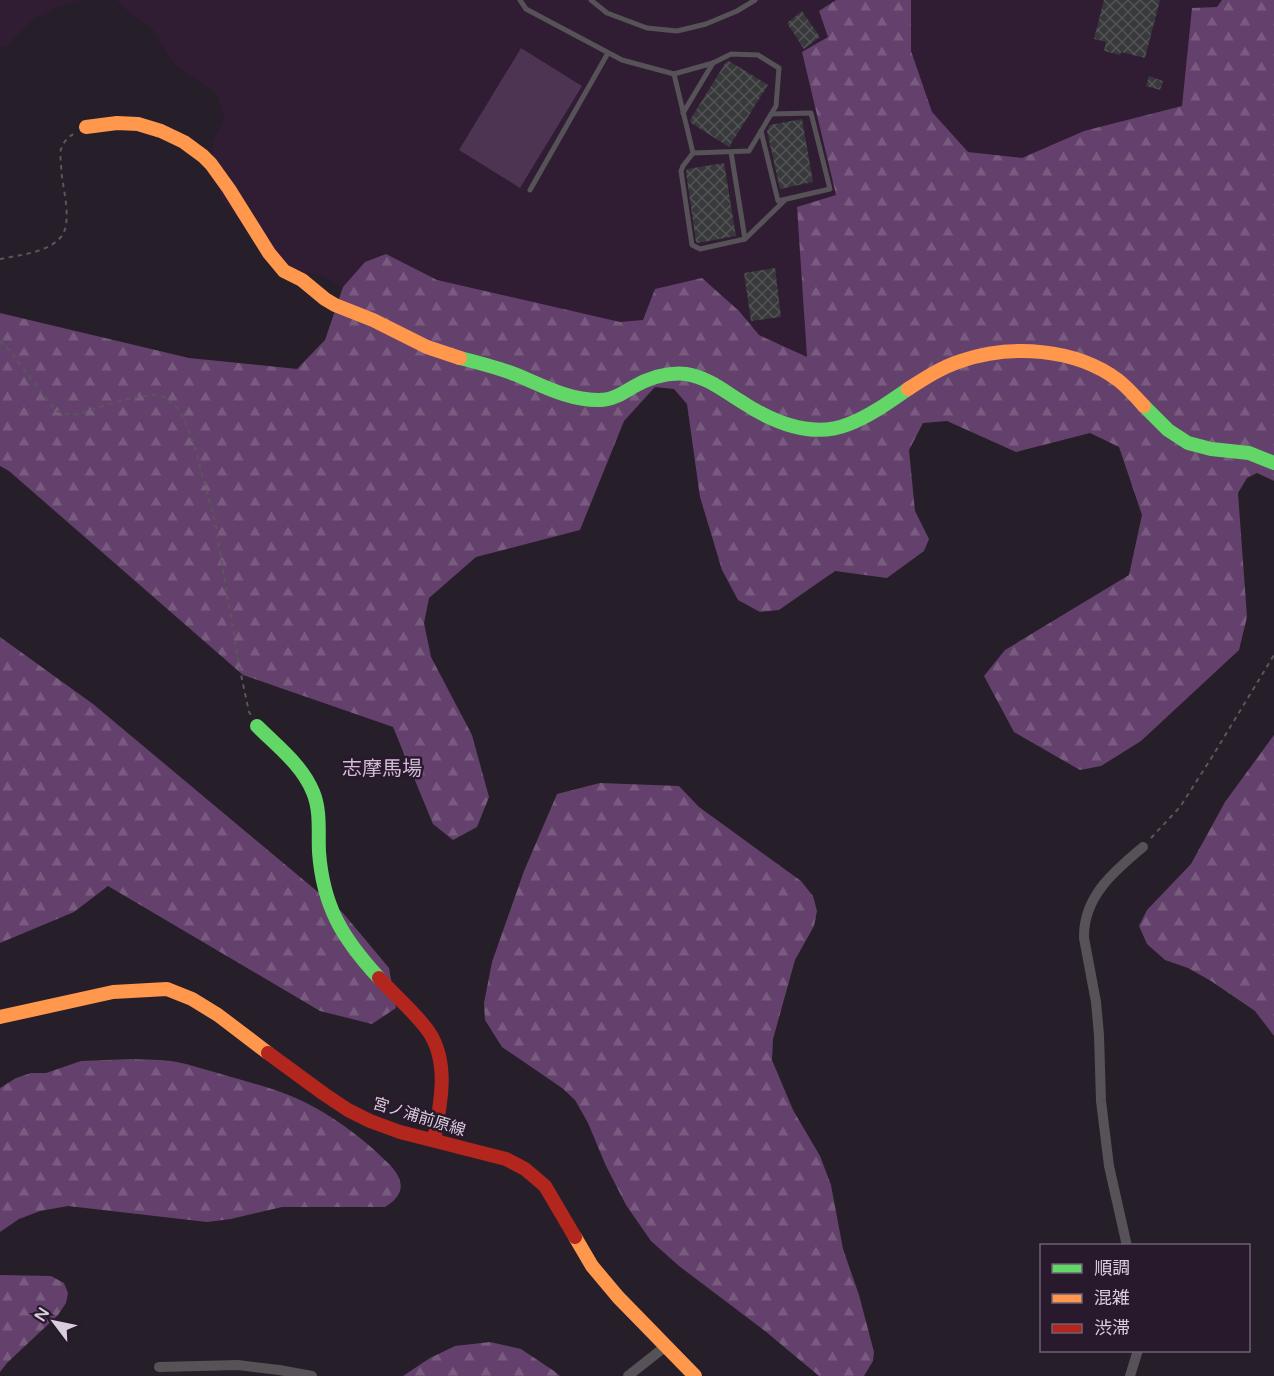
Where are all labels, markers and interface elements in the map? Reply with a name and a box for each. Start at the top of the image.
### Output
district label: 志摩馬場 [342,757,422,781]
street label: 宮ノ浦前原線 [370,1093,468,1141]
legend [1040,1244,1250,1352]
text: 順調 [1094,1257,1130,1279]
text: 混雑 [1094,1287,1130,1309]
north arrow [24,1292,84,1352]
text: N [30,1304,54,1325]
text: 渋滞 [1094,1317,1130,1339]

